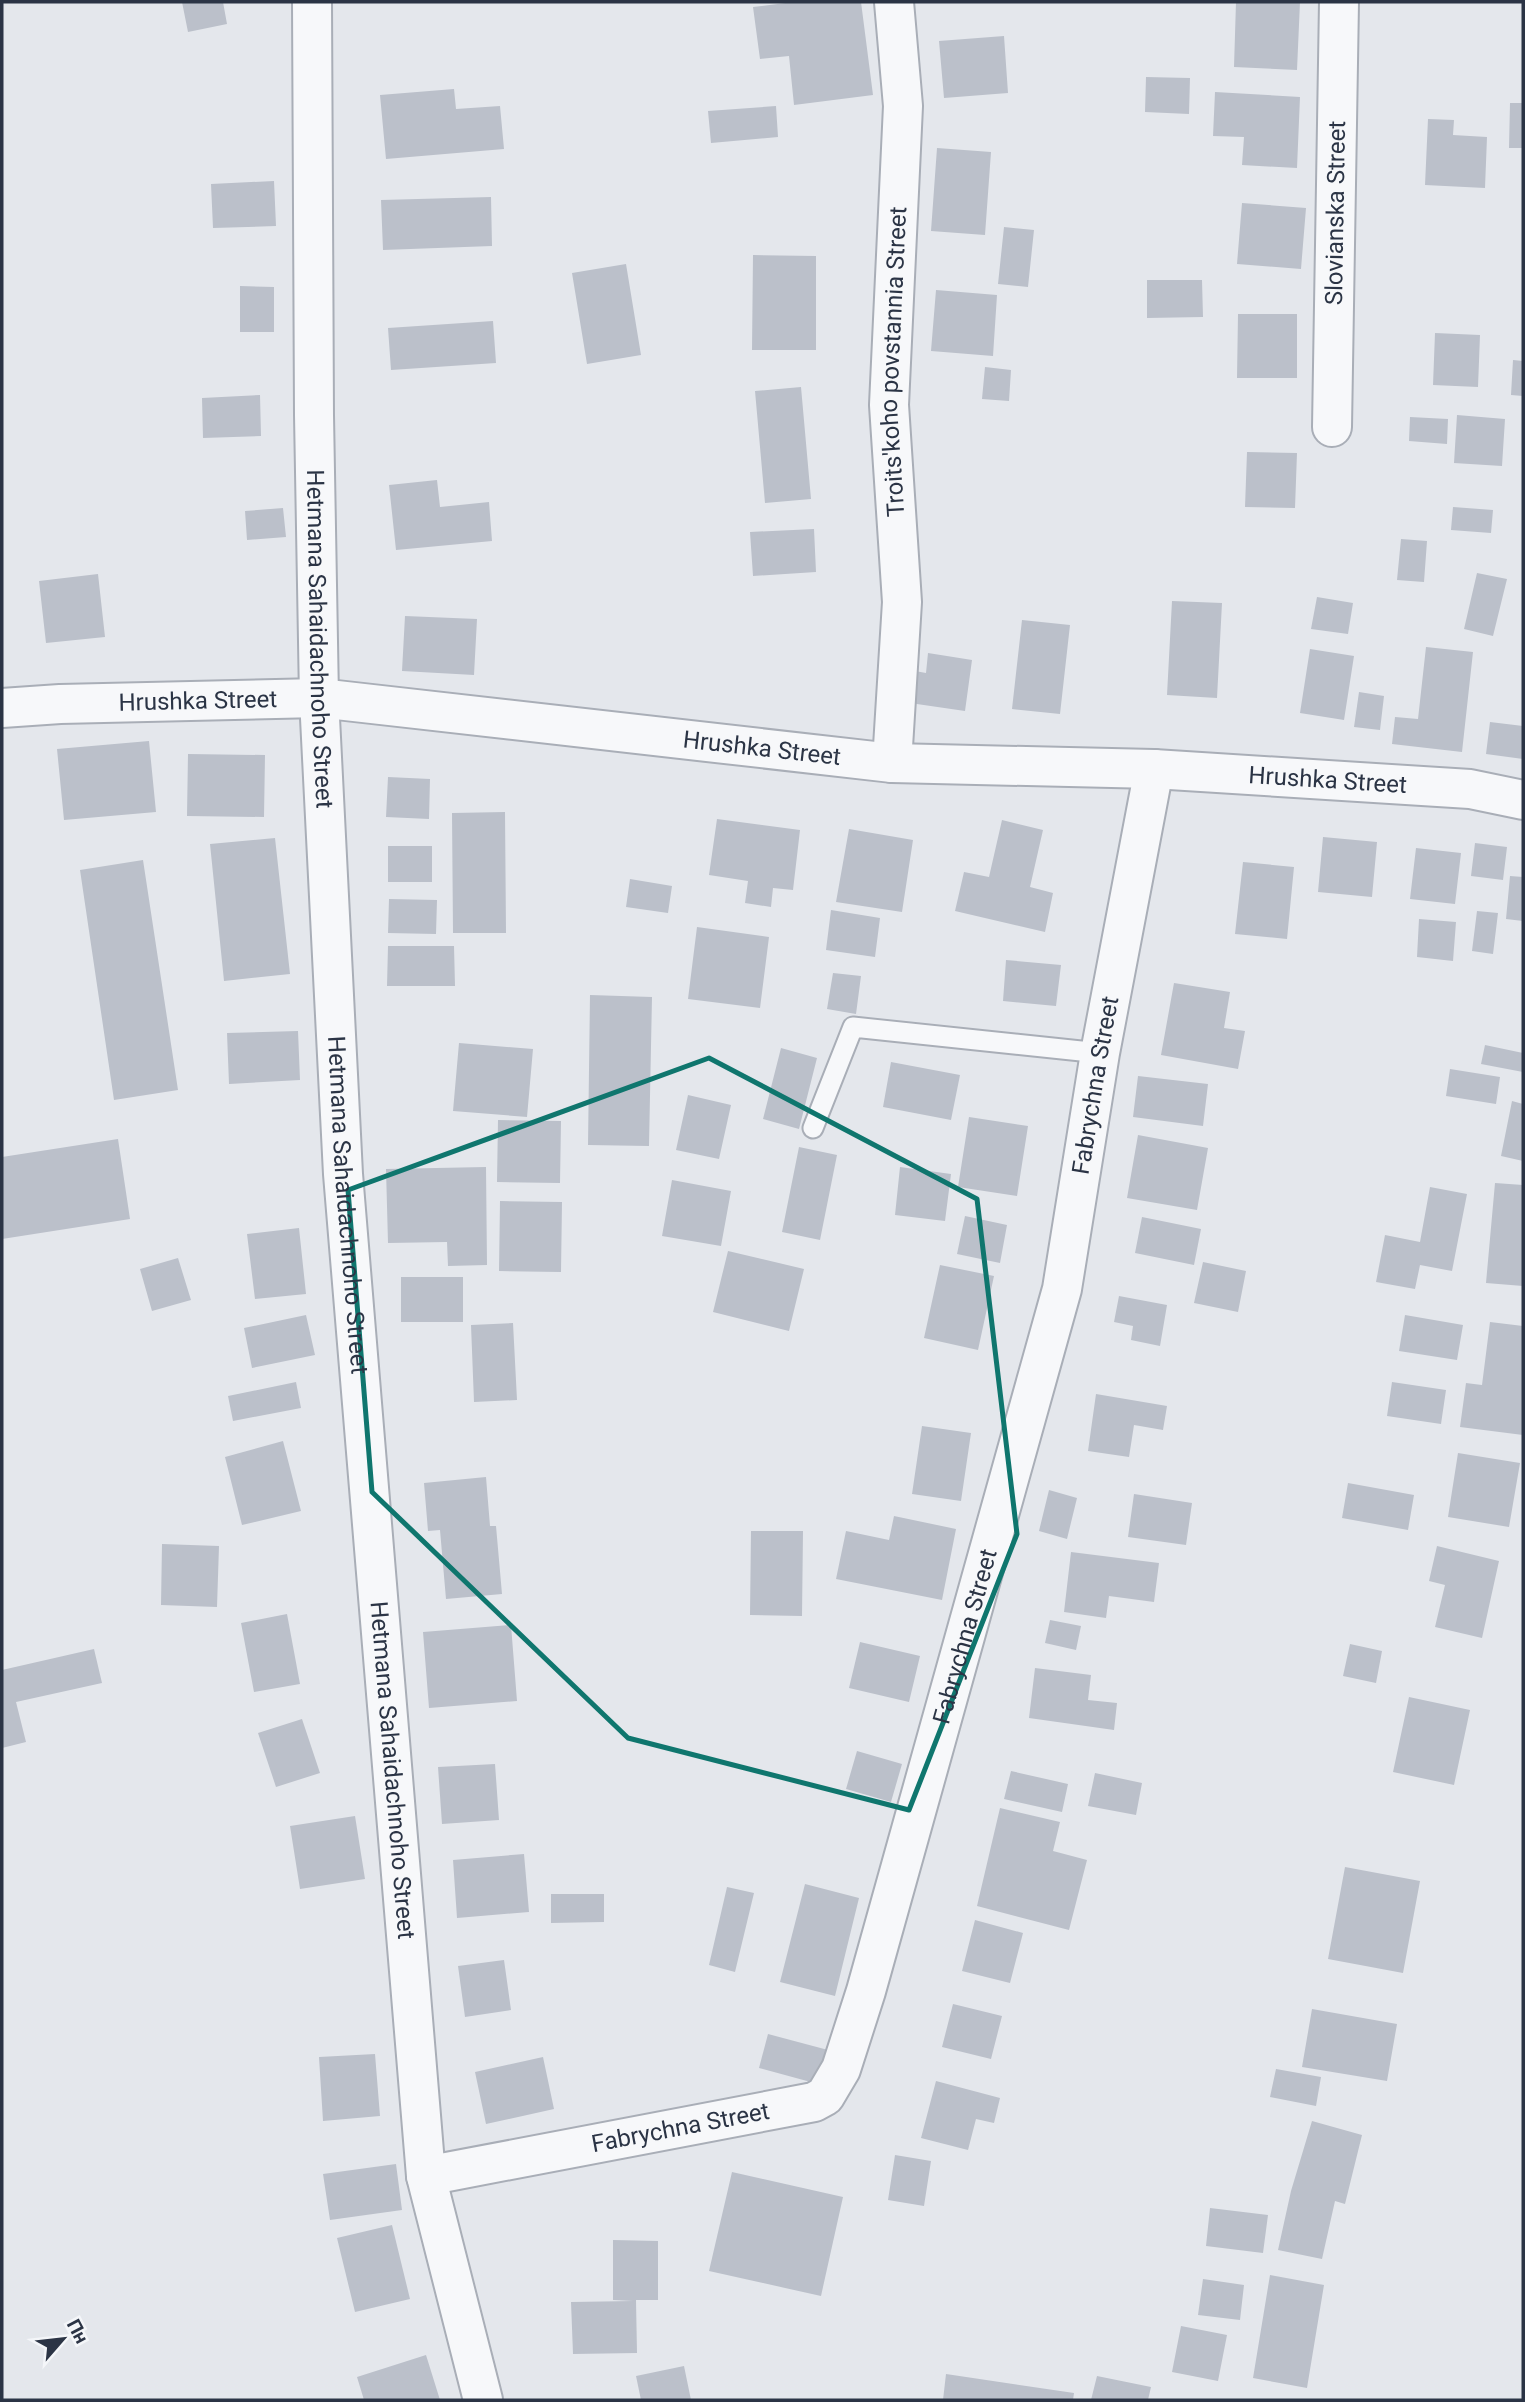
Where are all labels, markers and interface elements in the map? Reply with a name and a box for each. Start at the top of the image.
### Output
street label: Slovianska Street [1320,120,1351,305]
street label: Troits'koho povstannia Street [875,206,912,518]
street label: Hetmana Sahaidachnoho Street [301,469,339,809]
street label: Hrushka Street [118,685,278,717]
street label: Hrushka Street [682,725,842,771]
street label: Hrushka Street [1248,761,1408,799]
street label: Fabrychna Street [1067,994,1125,1177]
street label: Hetmana Sahaidachnoho Street [322,1035,374,1376]
street label: Fabrychna Street [927,1546,1003,1727]
street label: Hetmana Sahaidachnoho Street [364,1600,420,1941]
street label: Fabrychna Street [589,2097,772,2158]
north arrow [28,2304,98,2374]
text: Пн [62,2315,93,2347]

